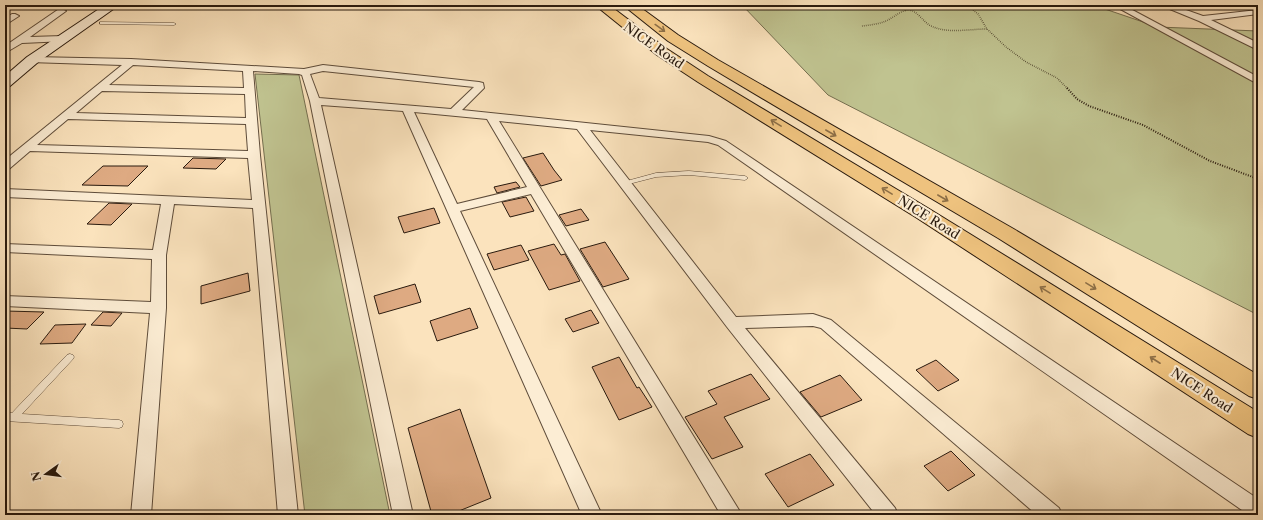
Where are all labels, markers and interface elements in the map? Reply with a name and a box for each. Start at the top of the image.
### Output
street label: NICE Road [621,18,687,72]
one-way arrow [654,24,665,33]
one-way arrow [770,119,782,127]
one-way arrow [825,129,837,137]
one-way arrow [882,187,893,195]
street label: NICE Road [895,192,963,242]
one-way arrow [937,194,949,202]
one-way arrow [1085,282,1096,290]
one-way arrow [1039,285,1051,293]
one-way arrow [1149,355,1160,364]
street label: NICE Road [1168,364,1236,416]
north arrow [26,454,66,494]
text: N [28,470,44,483]

